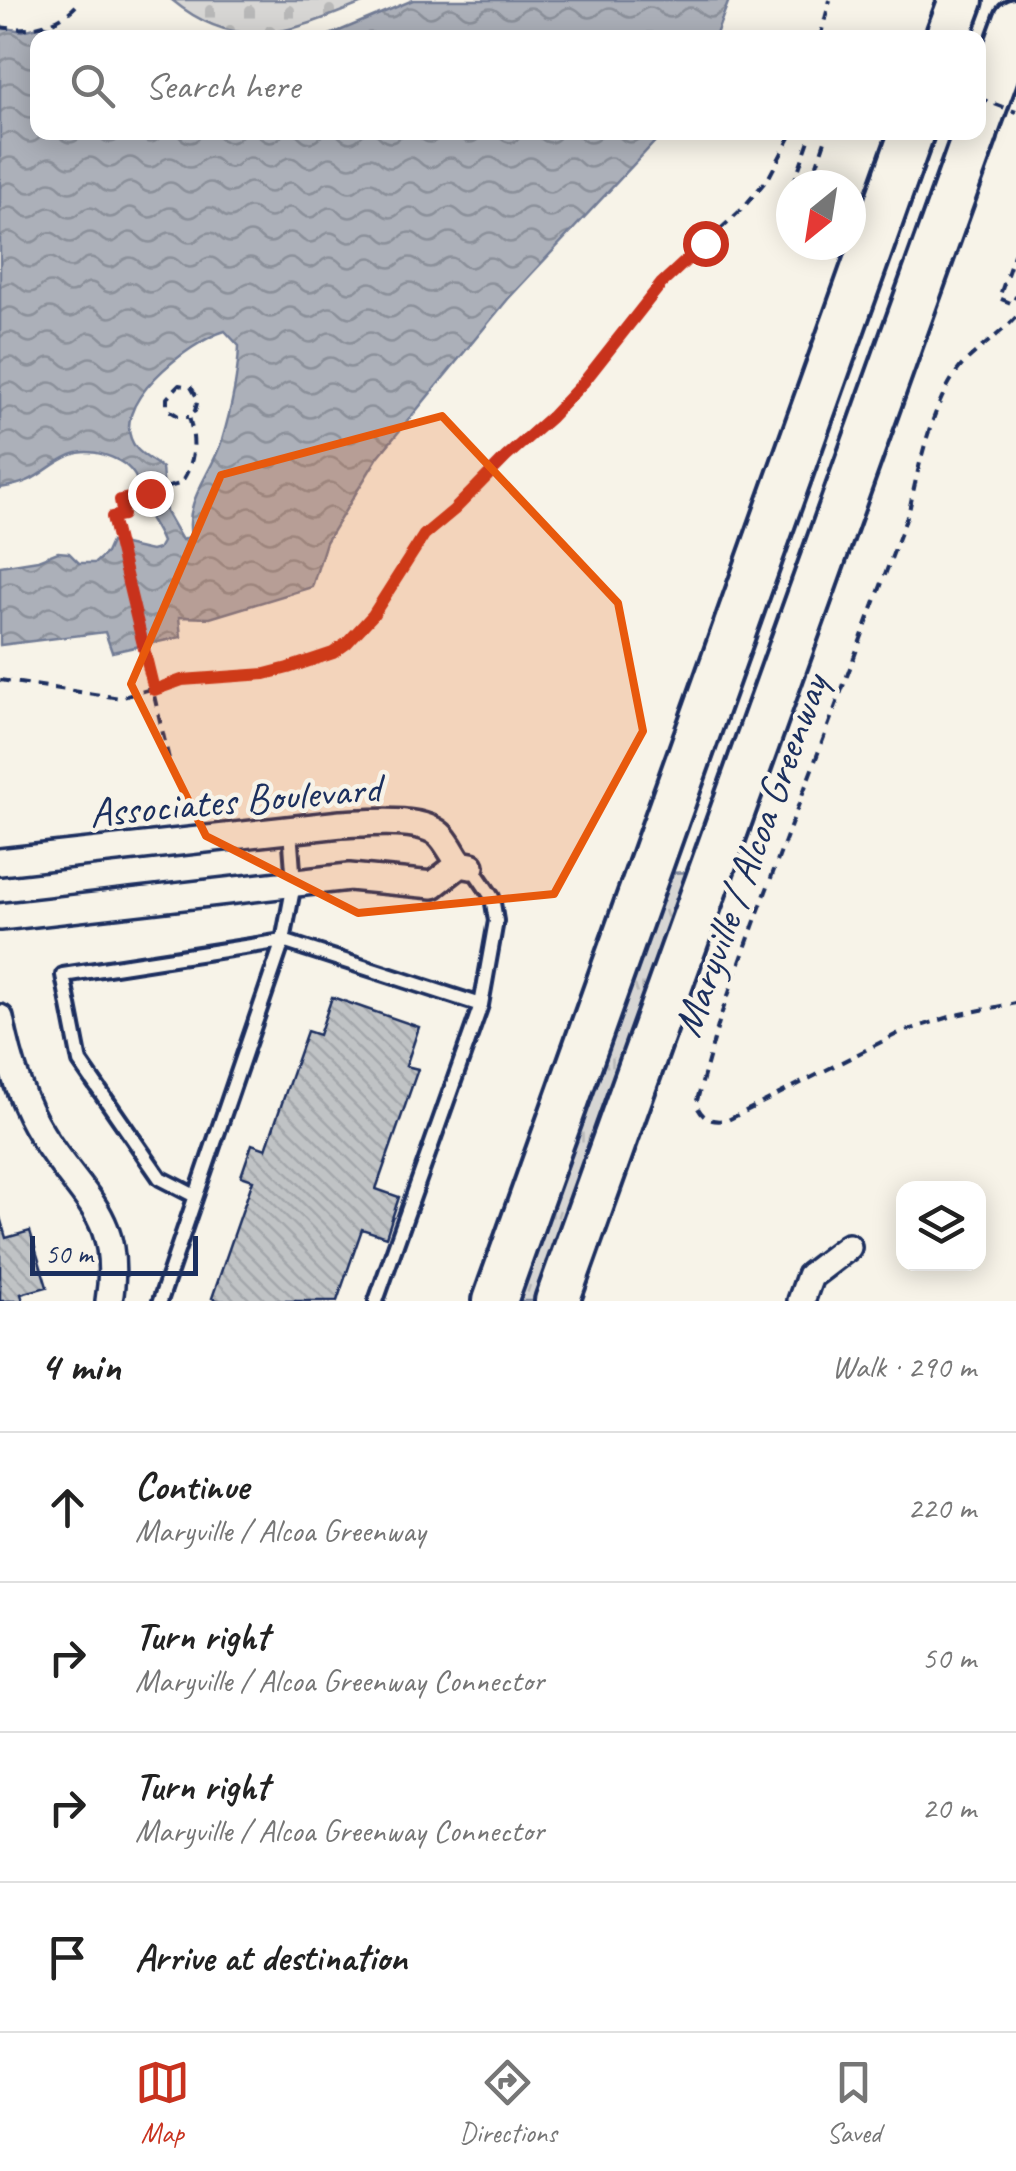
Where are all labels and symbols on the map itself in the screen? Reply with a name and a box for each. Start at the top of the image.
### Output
north arrow [776,170,866,260]
route start [683,221,729,267]
route end [128,471,174,517]
street label: Maryville / Alcoa Greenway [660,664,842,1044]
street label: Associates Boulevard [87,761,388,840]
scale bar [30,1231,198,1276]

